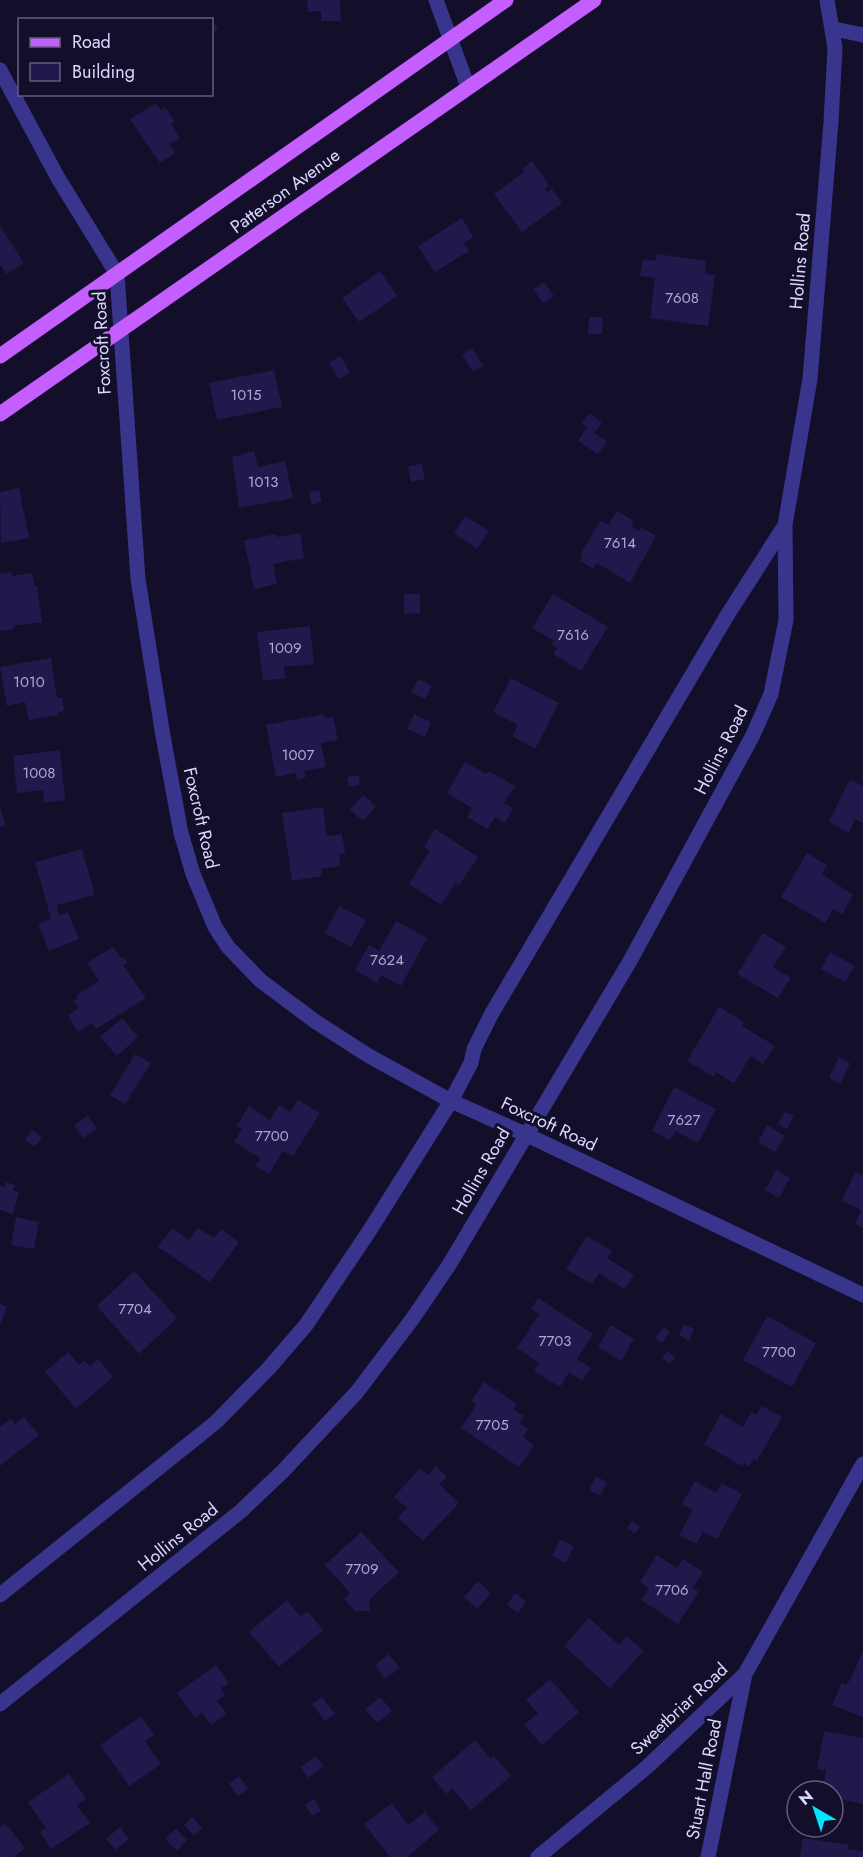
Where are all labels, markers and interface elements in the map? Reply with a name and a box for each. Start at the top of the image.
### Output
legend [18,18,213,96]
text: Road [72,29,111,55]
text: Building [72,59,135,85]
street label: Patterson Avenue [225,142,345,240]
street label: Hollins Road [783,212,817,310]
house number: 7608 [665,287,699,309]
street label: Foxcroft Road [86,291,118,395]
house number: 1015 [231,384,261,406]
house number: 1013 [248,471,278,493]
house number: 7614 [604,532,636,554]
house number: 7616 [557,624,589,646]
house number: 1009 [268,637,302,659]
house number: 1010 [13,671,45,693]
street label: Hollins Road [687,701,755,799]
house number: 1007 [282,744,314,766]
house number: 1008 [23,762,55,784]
street label: Foxcroft Road [177,765,225,871]
house number: 7624 [370,949,404,971]
street label: Foxcroft Road [497,1090,601,1158]
house number: 7627 [668,1109,701,1131]
street label: Hollins Road [446,1123,516,1219]
house number: 7700 [255,1125,289,1147]
house number: 7704 [118,1298,152,1320]
house number: 7703 [539,1330,571,1352]
house number: 7700 [762,1341,796,1363]
house number: 7705 [475,1414,509,1436]
street label: Hollins Road [132,1497,224,1577]
house number: 7709 [345,1558,379,1580]
house number: 7706 [655,1579,689,1601]
street label: Sweetbriar Road [624,1657,734,1761]
street label: Stuart Hall Road [680,1717,728,1841]
north arrow [785,1779,845,1839]
text: N [794,1785,818,1811]

